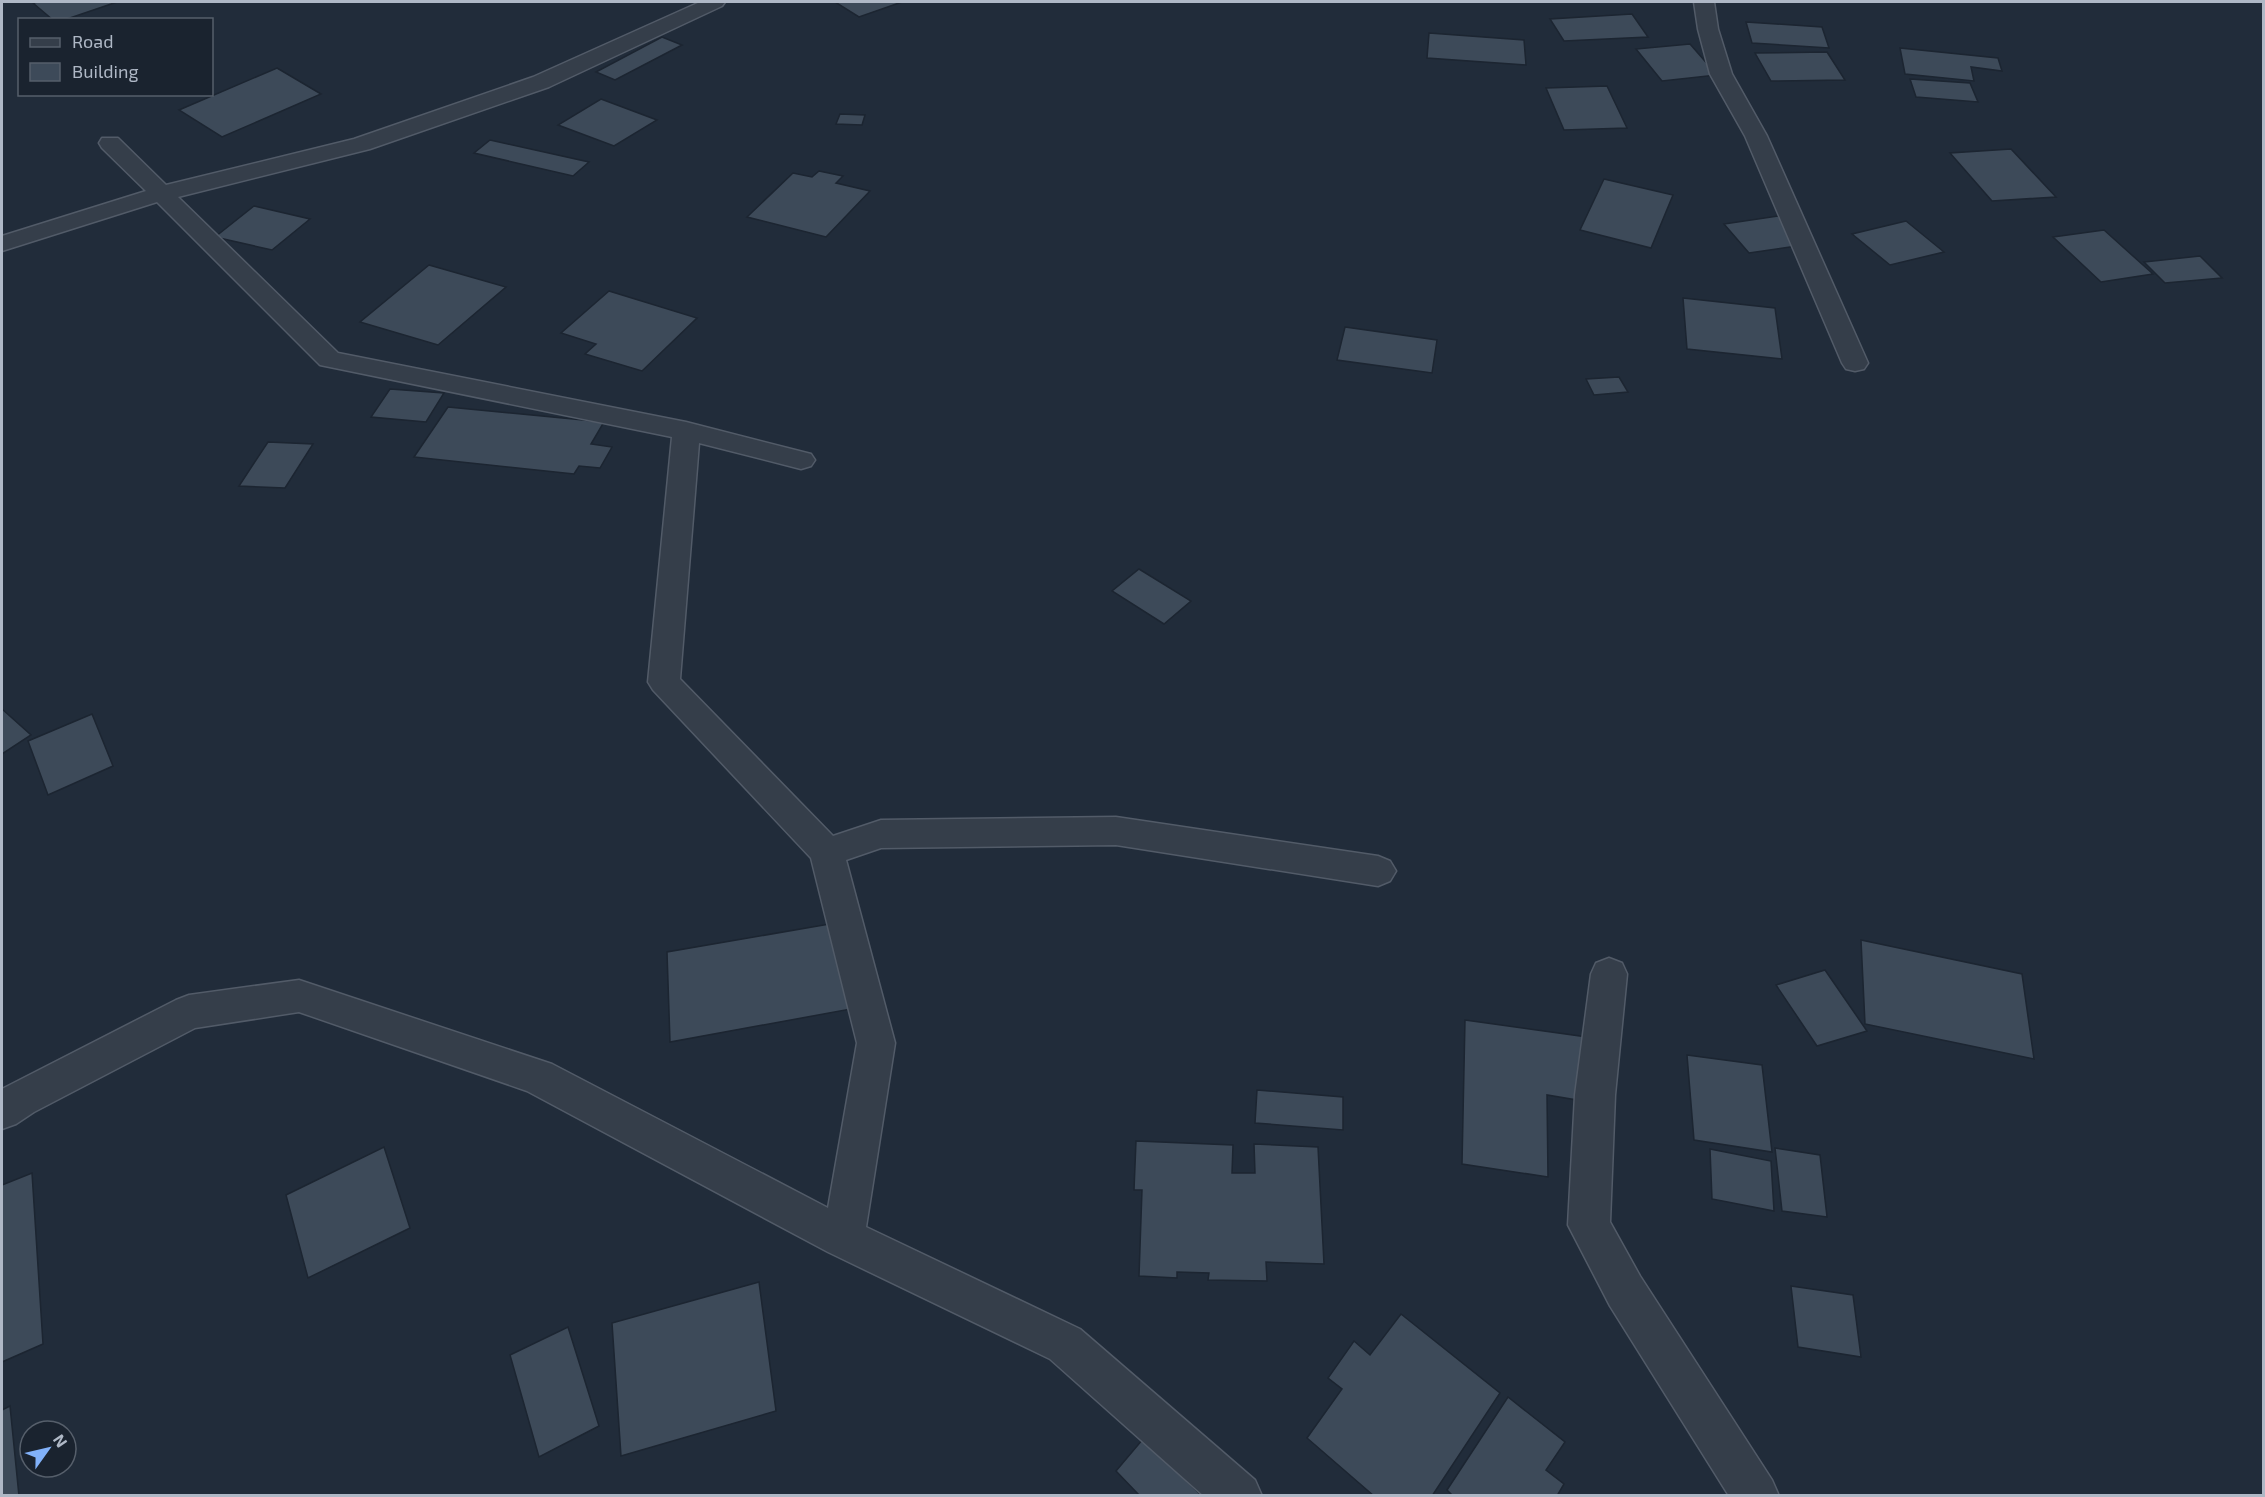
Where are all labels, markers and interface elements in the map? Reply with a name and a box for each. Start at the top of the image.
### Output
legend [18,18,213,96]
text: Road [72,30,113,52]
text: Building [72,60,139,82]
north arrow [18,1419,78,1479]
text: N [50,1430,72,1450]

